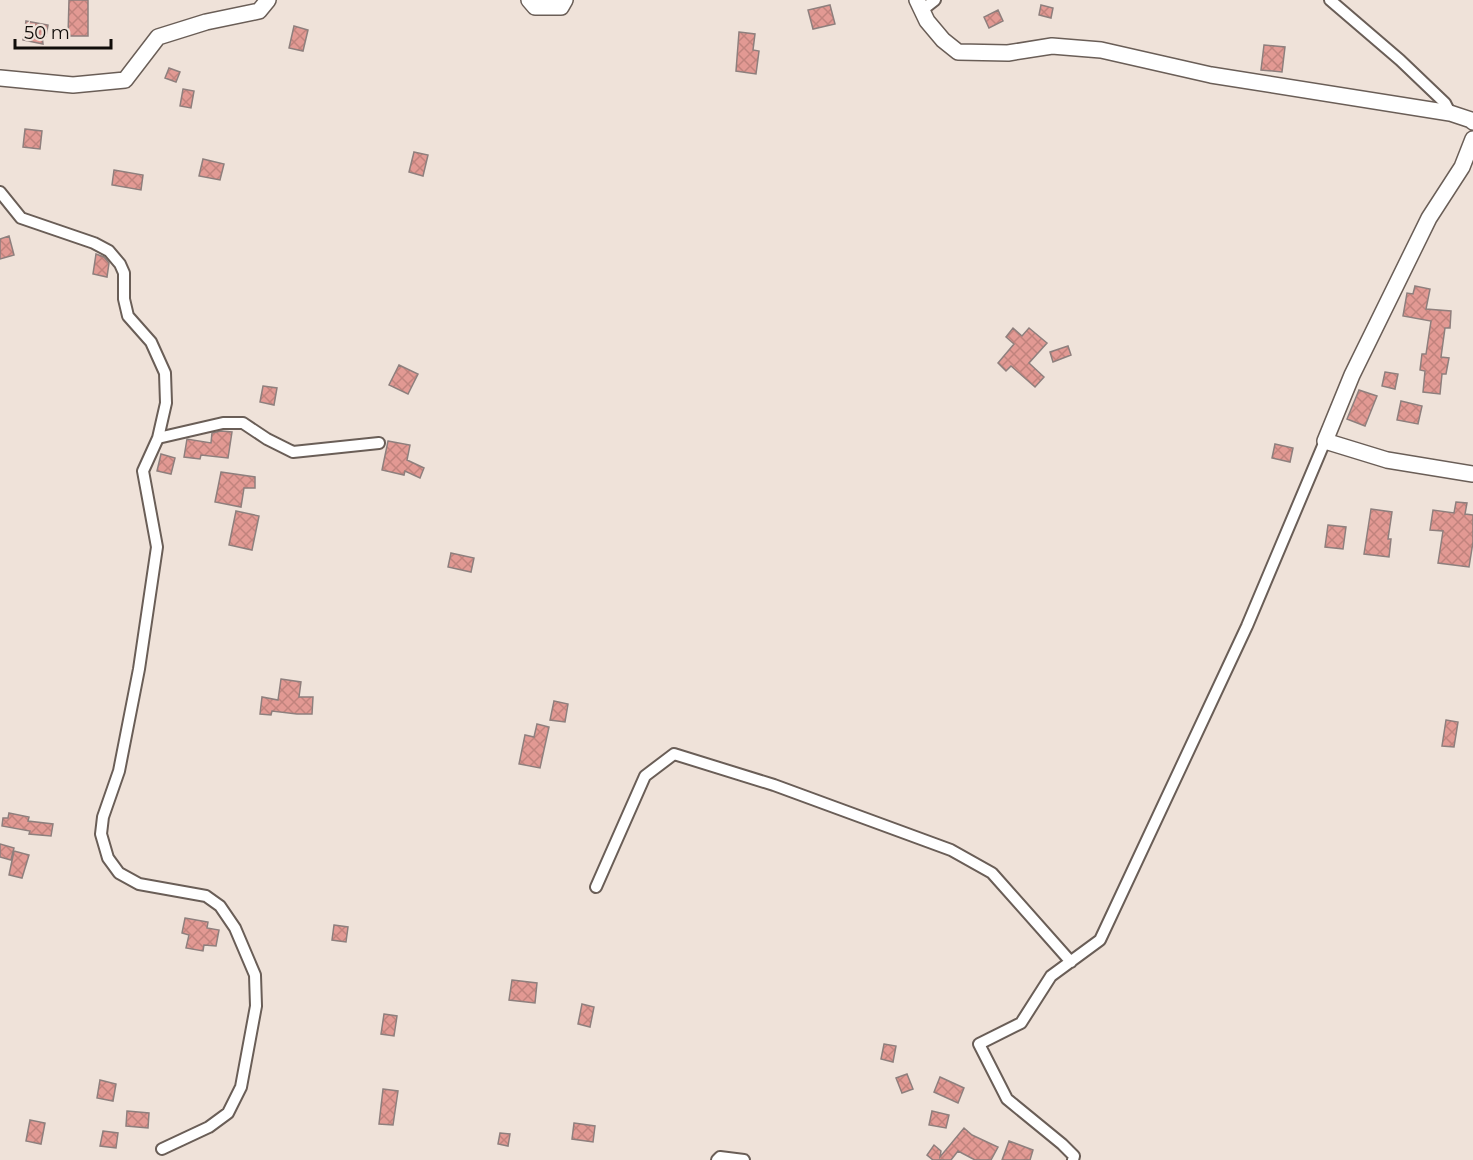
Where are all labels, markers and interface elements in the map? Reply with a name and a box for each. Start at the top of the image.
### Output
scale bar [15,12,111,50]
text: 50 m [24,22,70,44]

